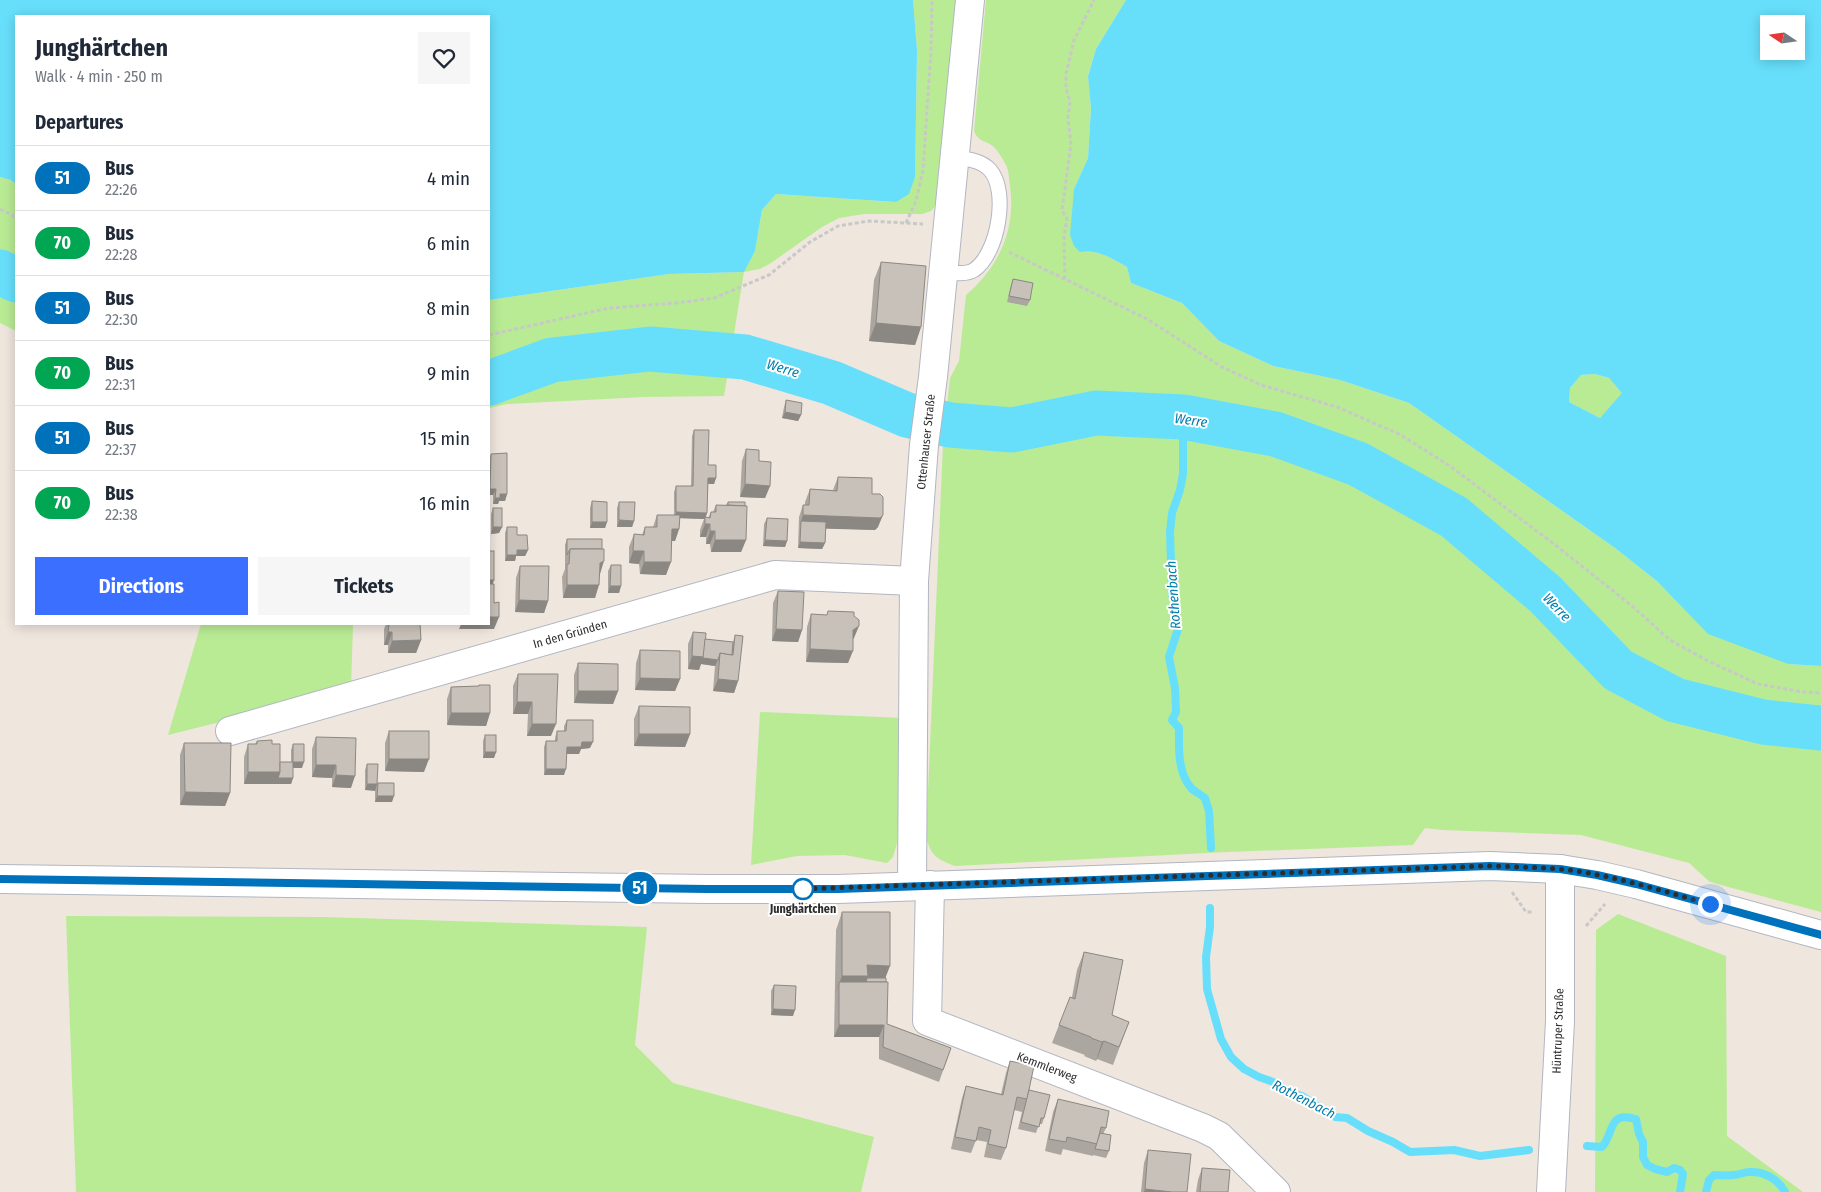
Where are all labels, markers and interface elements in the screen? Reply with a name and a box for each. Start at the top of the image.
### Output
north arrow [1760,15,1805,60]
map controls [1760,15,1805,60]
button: heart [418,32,470,84]
text: Junghärtchen [35,34,168,62]
text: Walk · 4 min · 250 m [35,67,163,86]
text: Departures [35,111,123,134]
text: Bus [105,157,134,180]
text: 51 [55,167,70,189]
text: 4 min [427,167,470,190]
text: 22:26 [105,180,138,199]
text: Bus [105,222,134,245]
text: 70 [54,232,71,254]
text: 6 min [427,232,470,255]
text: 22:28 [105,245,138,264]
text: Bus [105,287,134,310]
text: 51 [55,297,70,319]
text: 8 min [427,297,470,320]
text: 22:30 [105,310,138,329]
text: Bus [105,352,134,375]
water label: Werre [765,356,801,382]
text: 70 [54,362,71,384]
text: 9 min [427,362,470,385]
text: 22:31 [105,375,136,394]
street label: Ottenhauser Straße [914,394,938,490]
water label: Werre [1173,410,1209,431]
text: Bus [105,417,134,440]
text: 51 [55,427,70,449]
text: 15 min [420,427,470,450]
text: 22:37 [105,440,136,459]
text: Bus [105,482,134,505]
text: 70 [54,492,71,514]
text: 16 min [419,492,470,515]
text: 22:38 [105,505,138,524]
button: Directions [35,557,248,615]
button: Tickets [258,557,470,615]
water label: Rothenbach [1163,560,1184,630]
water label: Werre [1539,590,1574,625]
street label: In den Gründen [531,617,609,651]
line badge: 51 [618,872,662,904]
text: 51 [632,877,648,899]
marker: Junghärtchen [792,878,814,900]
your location [1698,892,1723,917]
place label: Junghärtchen [769,902,836,916]
street label: Hüntruper Straße [1550,988,1566,1074]
street label: Kemmlerweg [1015,1049,1079,1085]
water label: Rothenbach [1269,1076,1338,1123]

